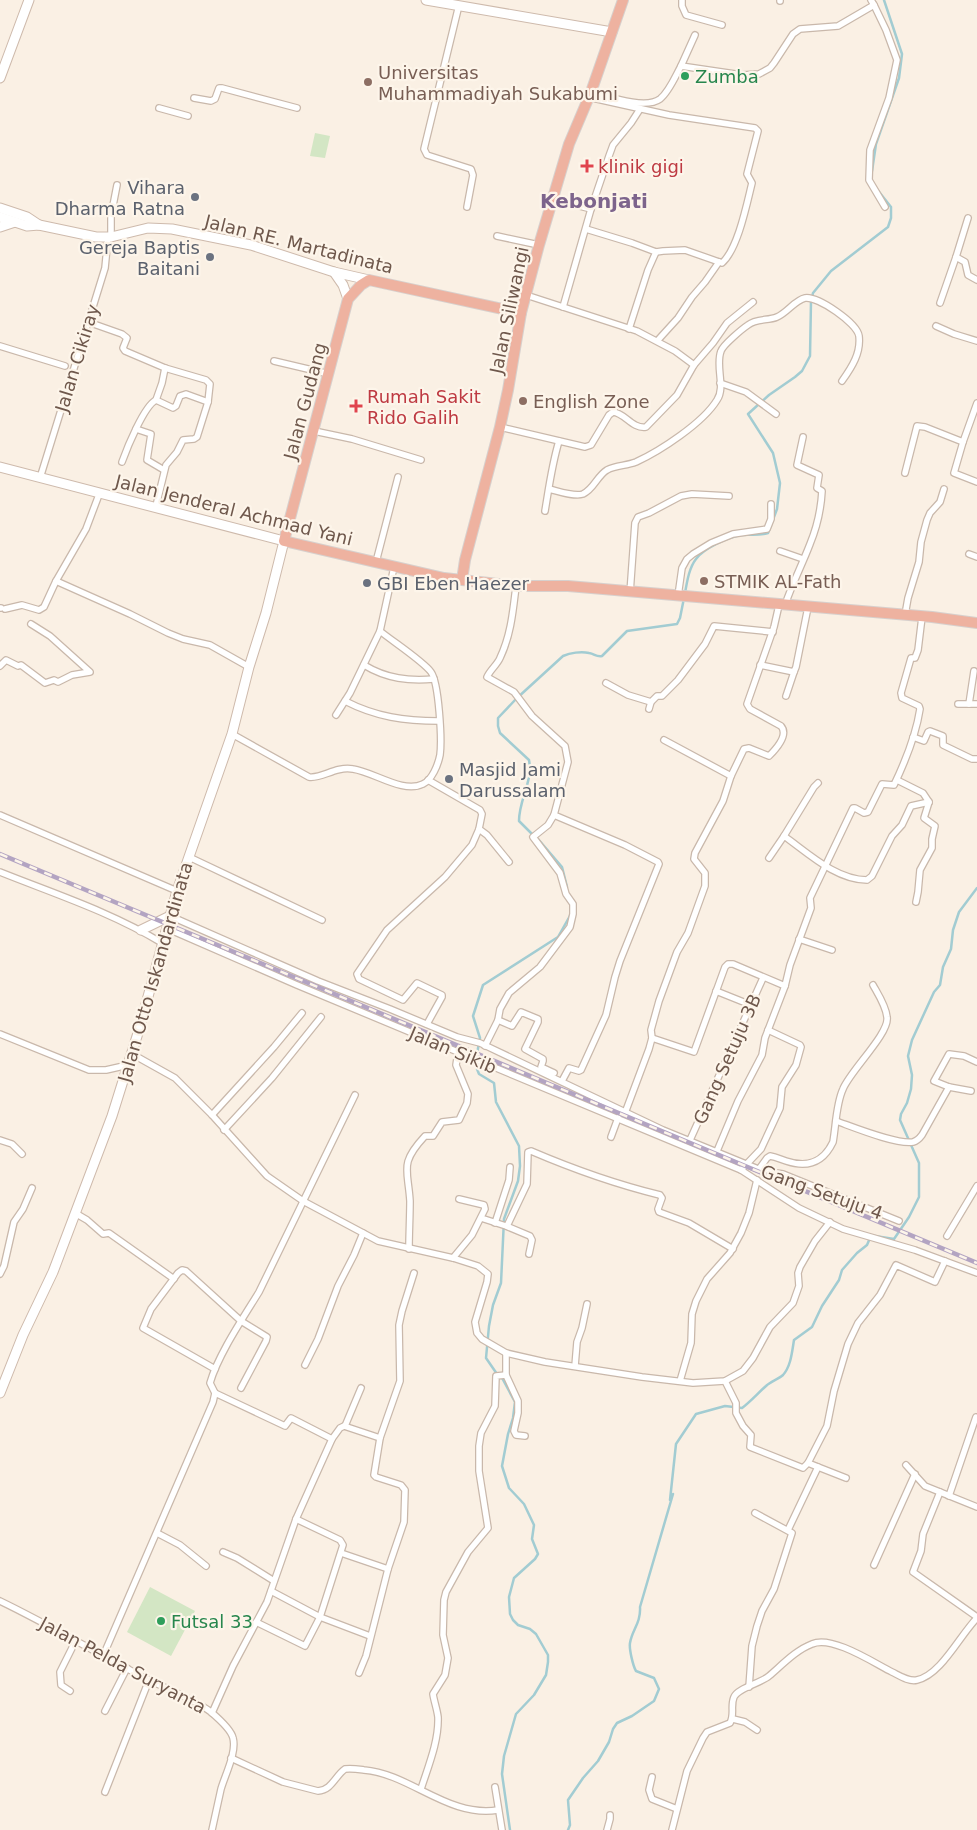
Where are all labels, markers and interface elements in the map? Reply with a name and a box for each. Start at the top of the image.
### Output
place label: Universitas Muhammadiyah Sukabumi [378,62,618,104]
place label: Zumba [695,66,759,87]
marker: Zumba [679,70,691,82]
marker: Universitas Muhammadiyah Sukabumi [362,76,374,88]
place label: klinik gigi [598,156,684,177]
marker: klinik gigi [580,159,594,173]
place label: Vihara Dharma Ratna [55,177,185,219]
district label: Kebonjati [540,189,648,213]
marker: Vihara Dharma Ratna [189,191,201,203]
street label: Jalan RE. Martadinata [201,210,396,278]
place label: Gereja Baptis Baitani [79,237,200,279]
street label: Jalan Siliwangi [485,244,533,377]
marker: Gereja Baptis Baitani [204,251,216,263]
street label: Jalan Cikiray [50,301,103,415]
street label: Jalan Gudang [279,340,331,463]
place label: Rumah Sakit Rido Galih [367,386,481,428]
place label: English Zone [533,391,650,412]
marker: English Zone [517,395,529,407]
marker: Rumah Sakit Rido Galih [349,399,363,413]
street label: Jalan Jenderal Achmad Yani [112,470,355,550]
place label: STMIK AL-Fath [714,571,842,592]
place label: GBI Eben Haezer [377,573,529,594]
marker: STMIK AL-Fath [698,575,710,587]
marker: GBI Eben Haezer [361,577,373,589]
place label: Masjid Jami Darussalam [459,759,566,801]
marker: Masjid Jami Darussalam [443,773,455,785]
street label: Jalan Otto Iskandardinata [113,859,197,1086]
street label: Gang Setuju 3B [689,991,765,1127]
street label: Jalan Sikib [405,1022,500,1078]
street label: Gang Setuju 4 [758,1160,886,1224]
place label: Futsal 33 [171,1611,253,1632]
street label: Jalan Pelda Suryanta [35,1612,210,1718]
marker: Futsal 33 [155,1615,167,1627]

